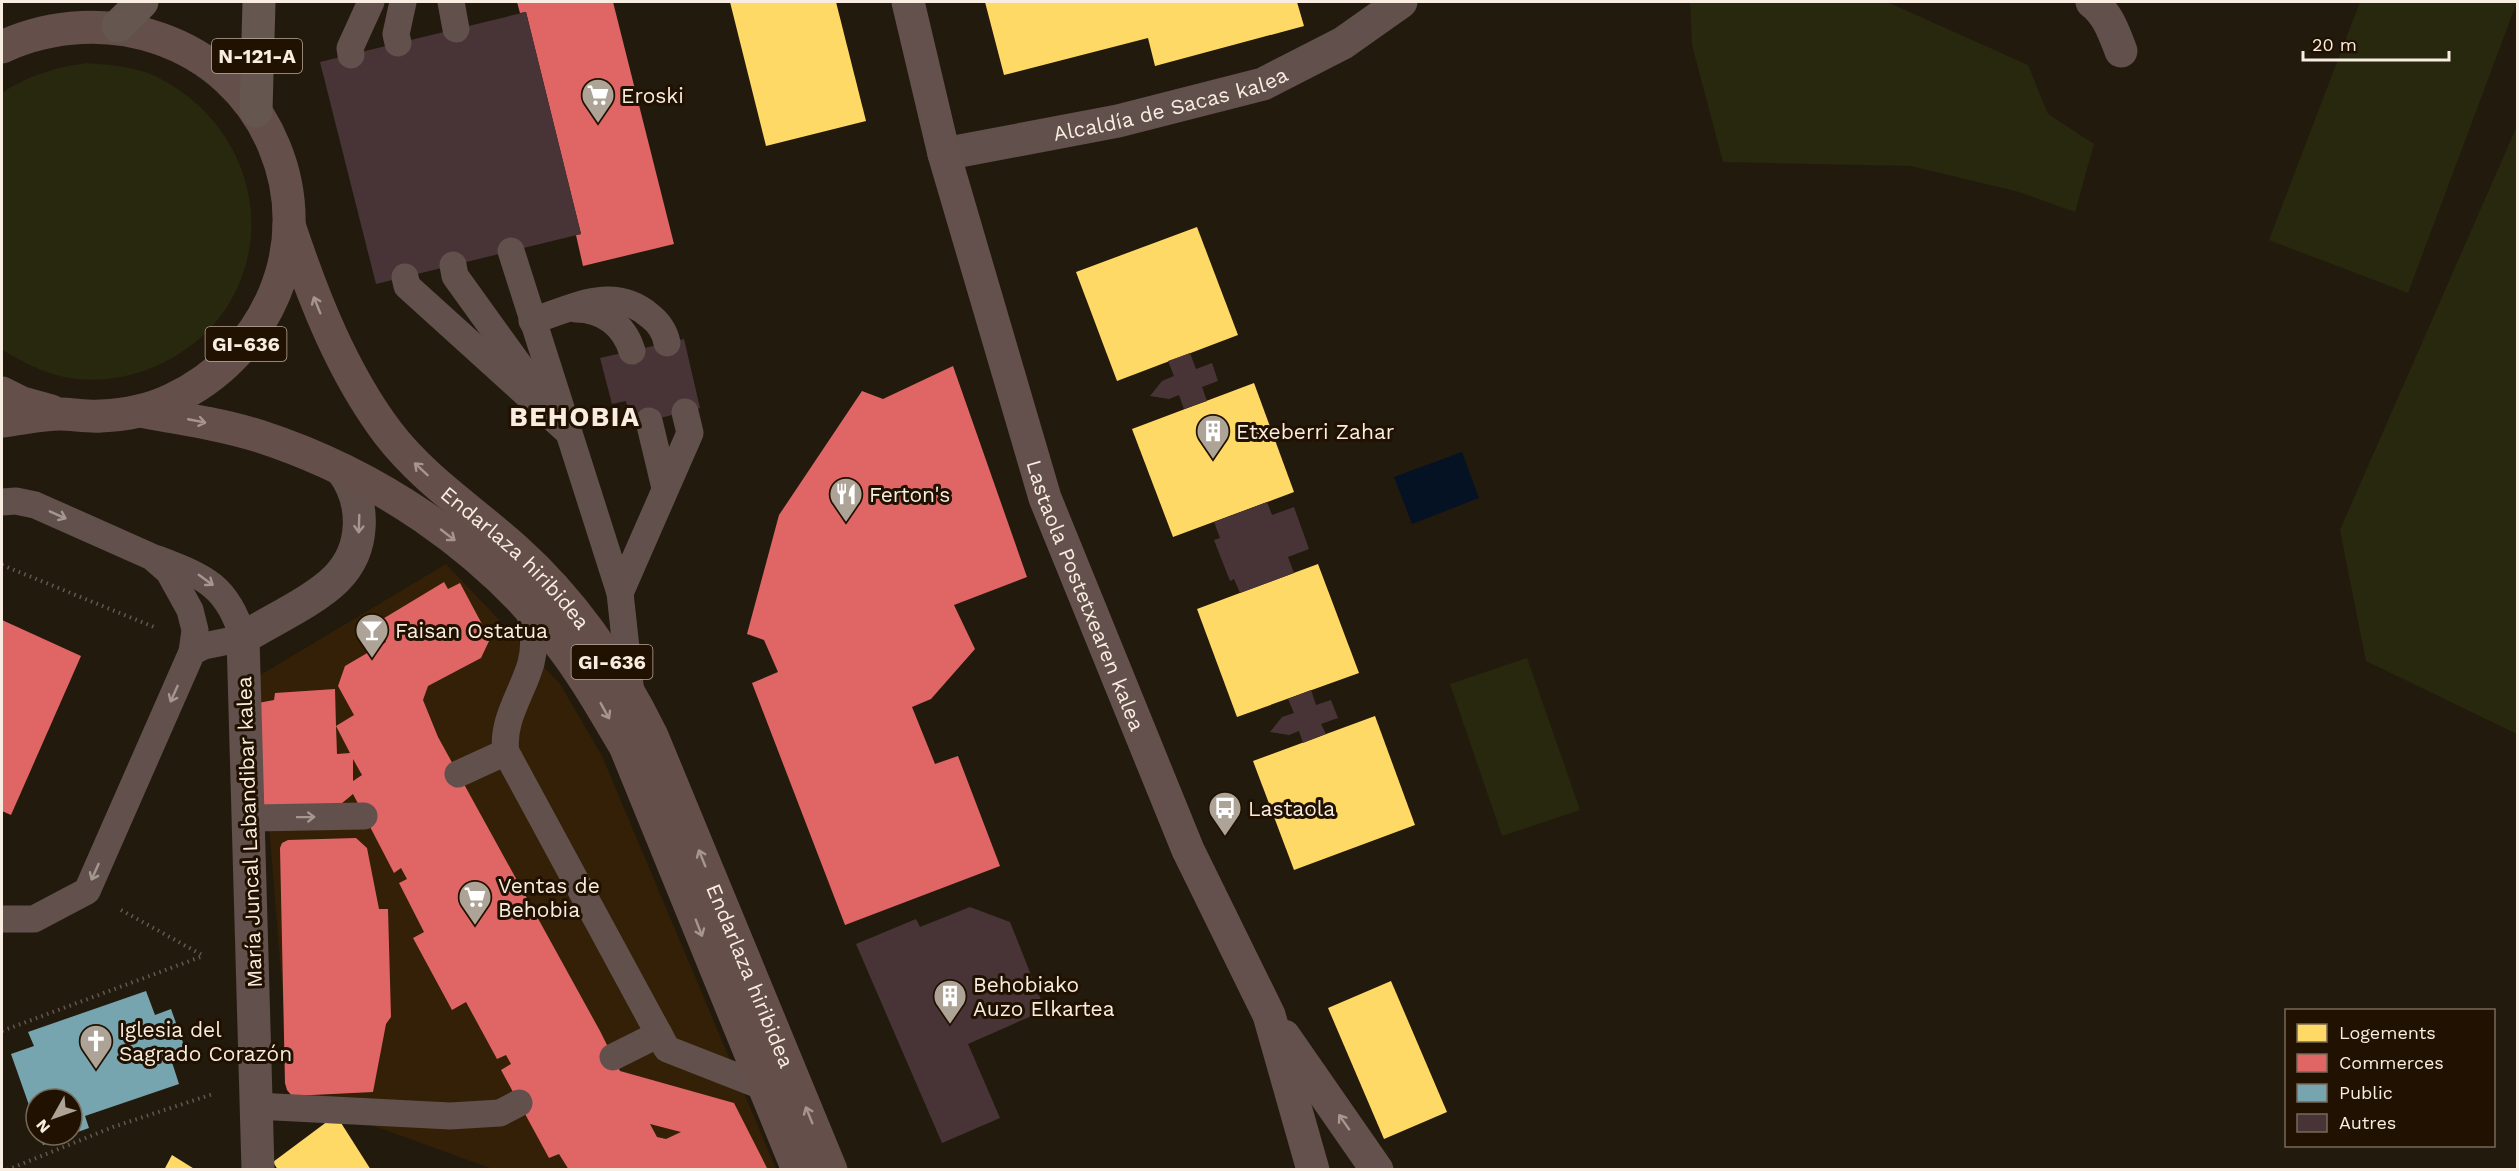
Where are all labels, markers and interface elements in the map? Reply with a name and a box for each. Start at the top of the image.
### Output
scale bar [2303,24,2448,62]
text: 20 m [2312,34,2357,55]
road number: N-121-A [212,39,302,73]
street label: Alcaldía de Sacas kalea [1051,61,1292,146]
supermarket icon: Eroski [580,77,616,124]
place label: Eroski [621,83,684,108]
one-way arrow [311,296,322,314]
road number: GI-636 [206,327,286,361]
district label: BEHOBIA [509,401,641,433]
building icon: Etxeberri Zahar [1195,413,1231,460]
one-way arrow [186,416,206,427]
place label: Etxeberri Zahar [1236,419,1395,444]
street label: Lastaola Postetxearen kalea [1022,457,1151,734]
one-way arrow [413,461,428,476]
restaurant icon: Ferton's [828,476,864,523]
street label: Endarlaza hiribidea [436,481,596,634]
place label: Ferton's [869,482,950,507]
one-way arrow [48,510,66,521]
one-way arrow [353,513,365,533]
one-way arrow [440,529,456,541]
one-way arrow [197,574,213,586]
bar icon: Faisan Ostatua [354,612,390,659]
place label: Faisan Ostatua [395,618,548,643]
road number: GI-636 [572,645,652,679]
street label: María Juncal Labandibar kalea [231,676,267,988]
one-way arrow [168,684,179,702]
one-way arrow [599,702,611,719]
bus stop icon: Lastaola [1207,790,1243,837]
place label: Lastaola [1248,796,1335,821]
one-way arrow [296,812,316,823]
one-way arrow [696,849,707,867]
one-way arrow [89,862,100,881]
place label: Ventas de Behobia [498,873,600,922]
supermarket icon: Ventas de Behobia [457,879,493,926]
street label: Endarlaza hiribidea [702,880,800,1071]
one-way arrow [694,918,705,937]
place label: Behobiako Auzo Elkartea [973,972,1115,1021]
building icon: Behobiako Auzo Elkartea [932,978,968,1025]
legend [2285,1009,2495,1147]
place label: Iglesia del Sagrado Corazón [119,1017,292,1066]
text: Logements [2339,1022,2436,1043]
church icon: Iglesia del Sagrado Corazón [78,1023,114,1070]
text: Commerces [2339,1052,2444,1073]
text: Public [2339,1082,2393,1103]
north arrow [24,1087,84,1147]
one-way arrow [803,1107,814,1125]
text: Autres [2339,1112,2396,1133]
one-way arrow [1338,1114,1350,1130]
text: N [32,1116,54,1137]

